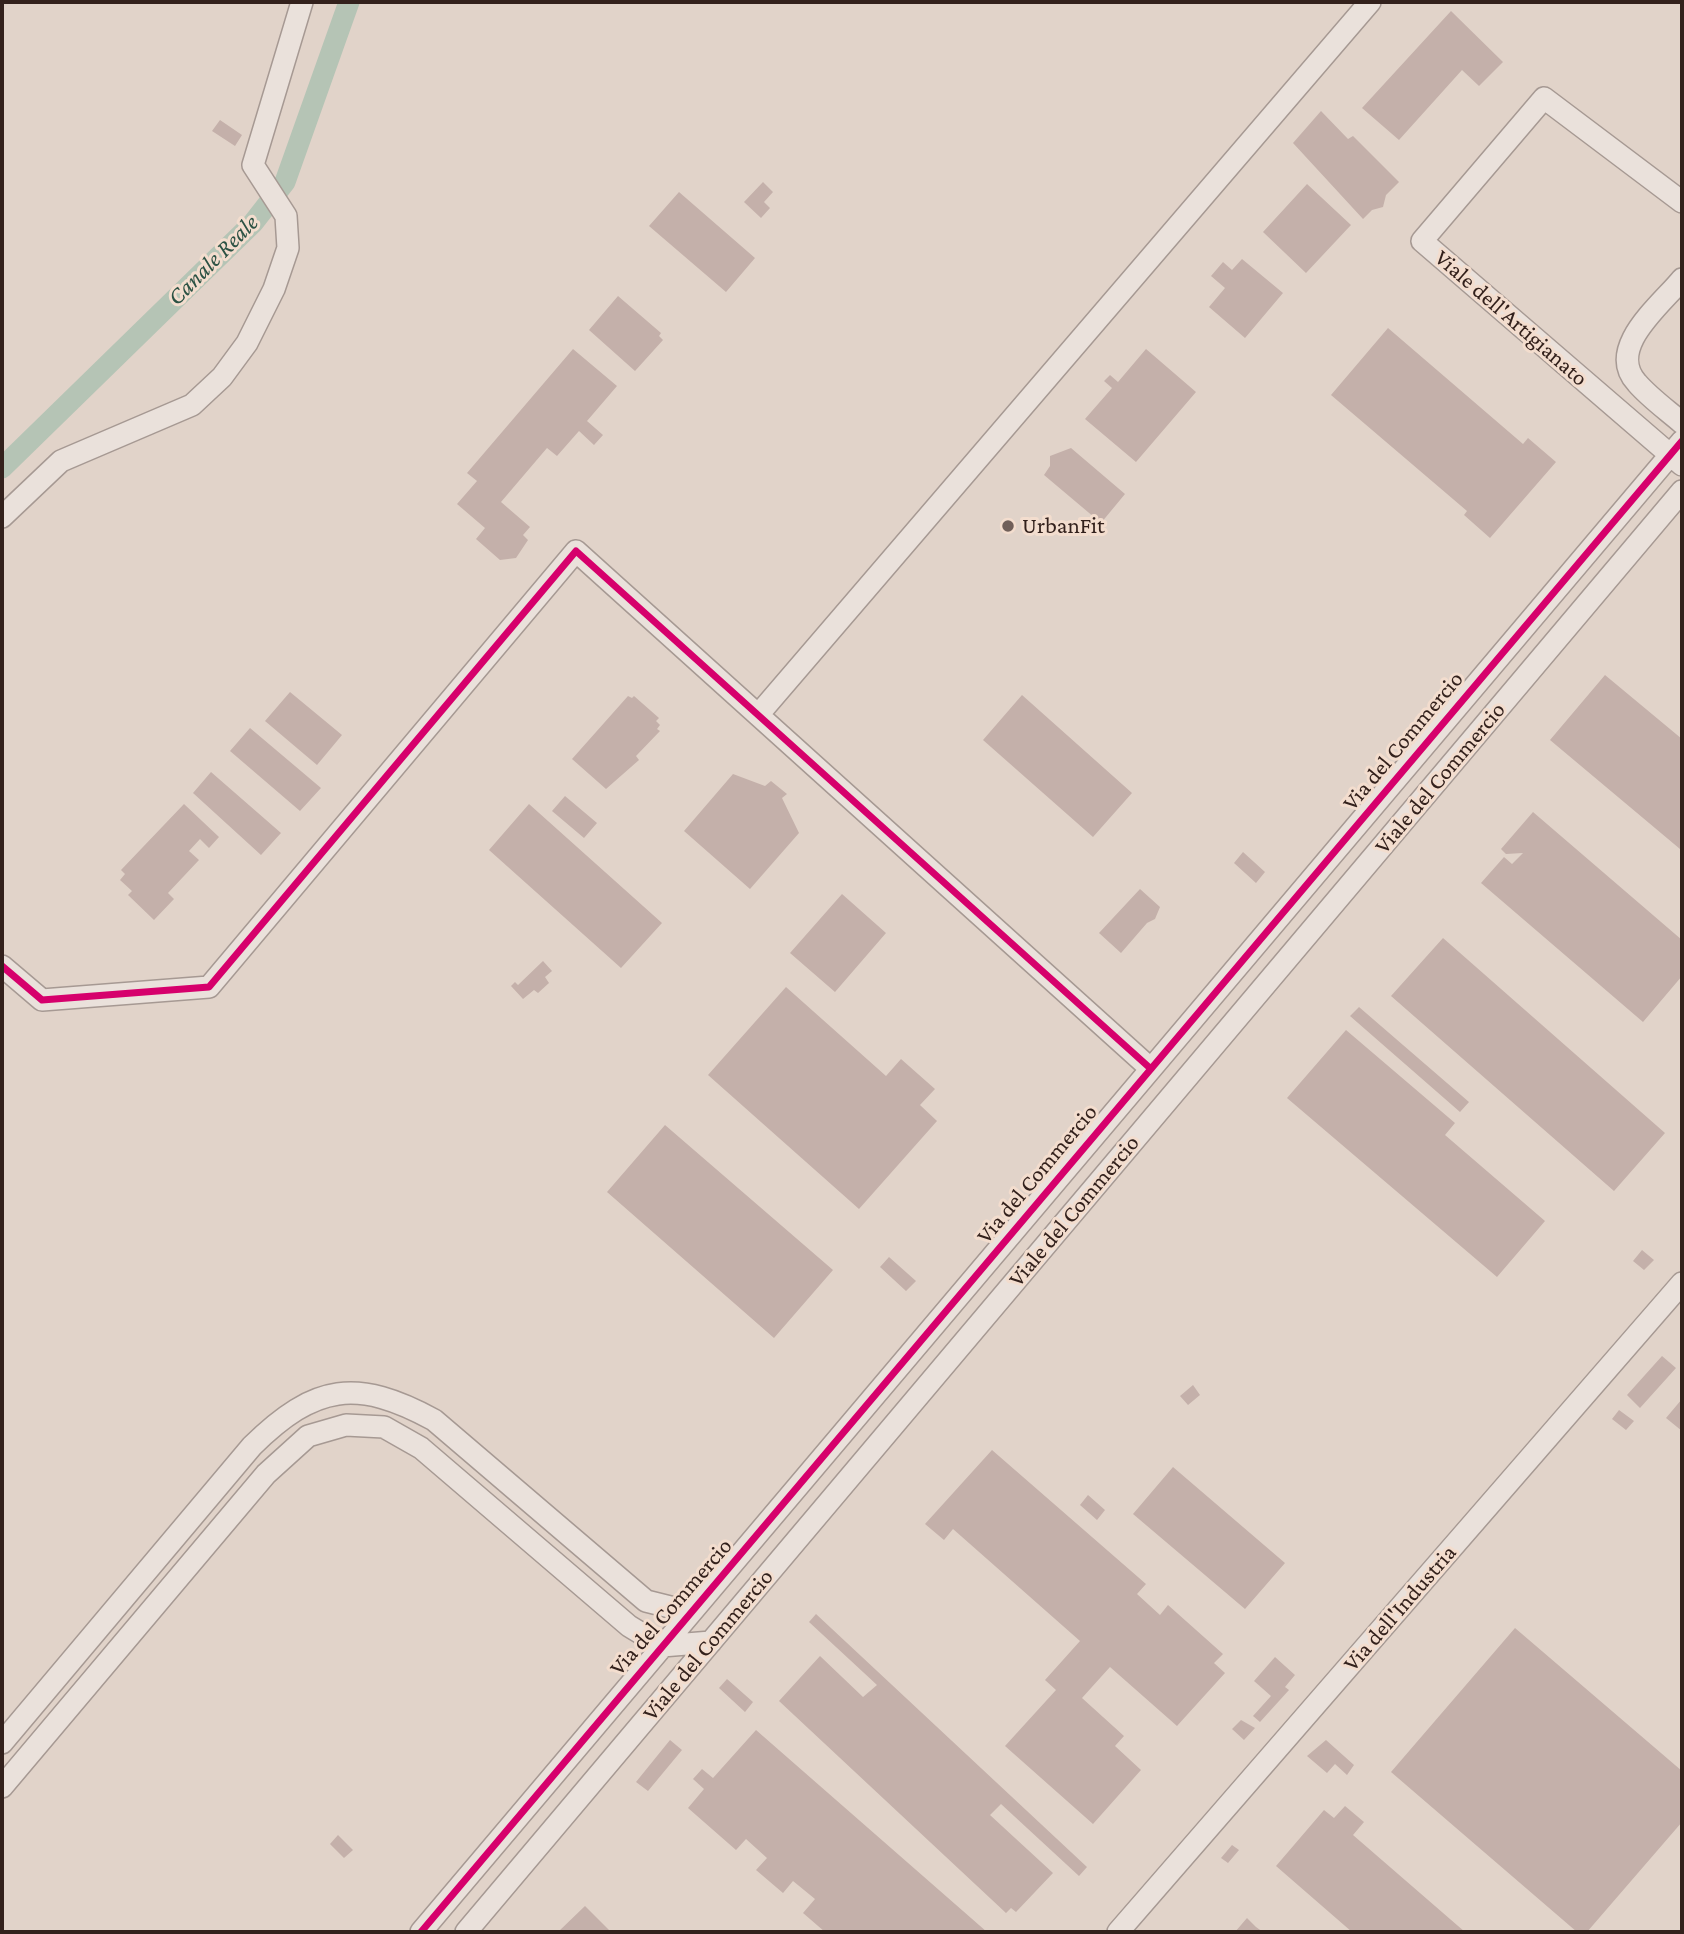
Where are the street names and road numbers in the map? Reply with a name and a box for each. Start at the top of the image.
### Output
street label: Viale dell'Artigianato [1429,244,1593,392]
street label: Via del Commercio [1337,666,1469,816]
street label: Viale del Commercio [1369,697,1511,859]
street label: Via del Commercio [971,1099,1103,1249]
street label: Viale del Commercio [1003,1130,1145,1292]
street label: Via del Commercio [604,1533,738,1681]
street label: Via dell'Industria [1338,1539,1462,1677]
street label: Viale del Commercio [637,1564,779,1726]

